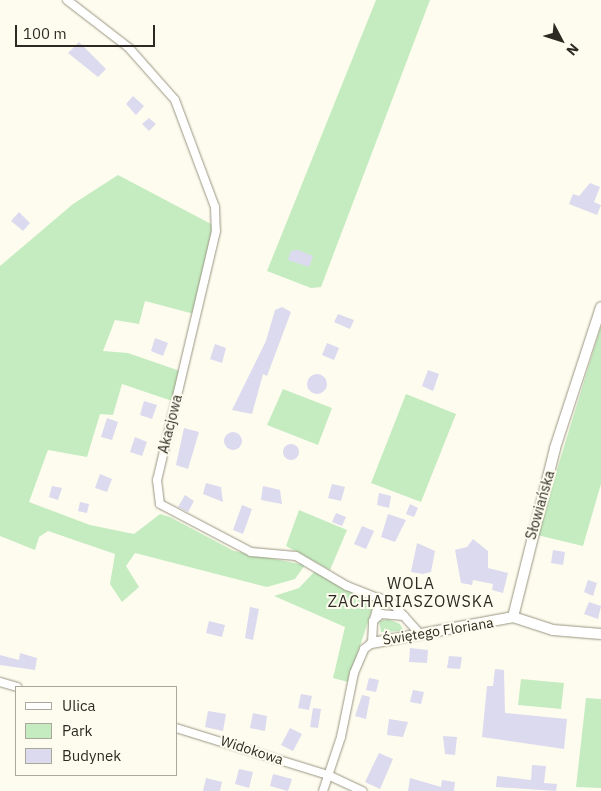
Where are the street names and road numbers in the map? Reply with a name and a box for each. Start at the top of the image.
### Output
street label: Akacjowa [155,393,185,455]
street label: Słowiańska [522,469,558,541]
street label: Świętego Floriana [381,614,495,648]
street label: Widokowa [219,732,285,768]

